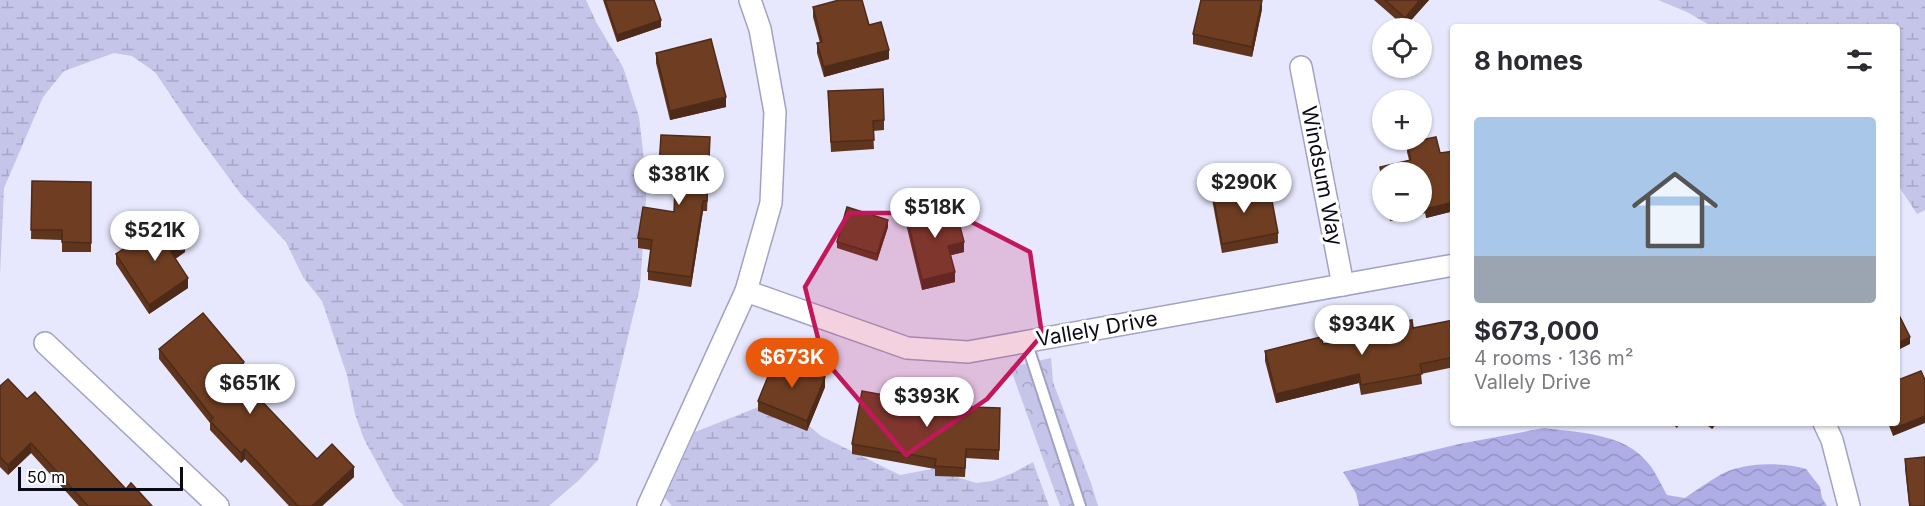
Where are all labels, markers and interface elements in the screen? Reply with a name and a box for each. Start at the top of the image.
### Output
map controls [1372,18,1432,222]
button: locate [1372,18,1432,78]
icon: filters [1843,44,1876,77]
text: 8 homes [1474,45,1583,76]
button: + [1372,90,1432,150]
street label: Windsum Way [1297,104,1348,248]
pin: $381K [637,155,721,206]
icon: home [1621,156,1729,264]
text: $381K [648,162,710,186]
button: − [1372,162,1432,222]
pin: $290K [1202,163,1286,214]
text: $290K [1211,170,1277,194]
pin: $518K [893,188,977,239]
text: $518K [904,195,966,219]
pin: $521K [113,211,197,262]
text: $521K [124,218,186,242]
pin: $934K [1320,305,1404,356]
street label: Vallely Drive [1034,306,1159,351]
text: $934K [1329,312,1395,336]
text: $673,000 [1474,315,1599,346]
pin: $673K [750,338,834,389]
text: $673K [760,345,824,369]
text: 4 rooms · 136 m² [1474,346,1634,370]
pin: $651K [208,364,292,415]
text: Vallely Drive [1474,370,1591,394]
text: $651K [219,371,281,395]
pin: $393K [885,377,969,428]
text: $393K [894,384,960,408]
scale bar [18,464,183,492]
text: 50 m [27,467,65,487]

